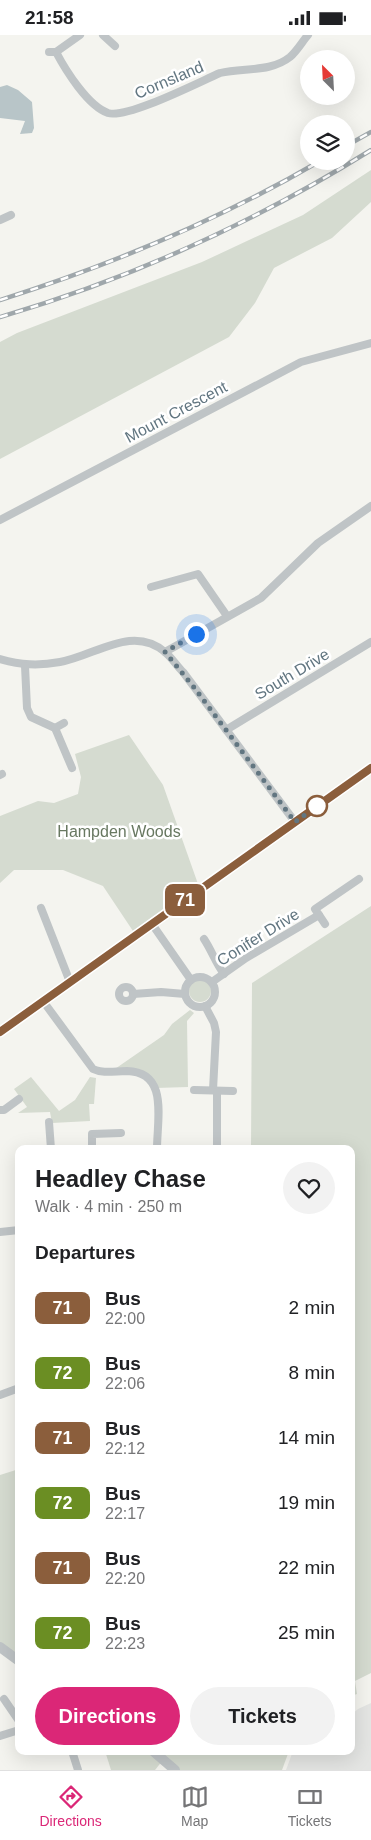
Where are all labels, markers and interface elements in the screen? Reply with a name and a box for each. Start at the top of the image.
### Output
text: 21:58 [25,7,74,28]
north arrow [300,50,355,105]
map controls [300,50,355,170]
street label: Cornsland [132,58,206,102]
button: layers [300,115,355,170]
street label: Mount Crescent [122,378,230,446]
your location [184,622,209,647]
street label: South Drive [252,645,332,703]
unlabelled marker [306,795,328,817]
park label: Hampden Woods [57,823,181,840]
line badge: 71 [162,884,208,916]
text: 71 [175,890,195,910]
street label: Conifer Drive [214,905,302,969]
button: heart [283,1162,335,1214]
text: Headley Chase [35,1165,206,1192]
text: Walk · 4 min · 250 m [35,1198,182,1215]
text: Departures [35,1242,135,1263]
text: Bus [105,1288,141,1309]
text: 2 min [289,1297,335,1318]
text: 71 [52,1298,73,1318]
text: 22:00 [105,1310,145,1327]
text: Bus [105,1353,141,1374]
text: 8 min [289,1362,335,1383]
text: 72 [52,1363,73,1383]
text: 22:06 [105,1375,145,1392]
text: Bus [105,1418,141,1439]
text: 14 min [278,1427,335,1448]
text: 71 [52,1428,73,1448]
text: 22:12 [105,1440,145,1457]
text: Bus [105,1483,141,1504]
text: 19 min [278,1492,335,1513]
text: 72 [52,1493,73,1513]
text: 22:17 [105,1505,145,1522]
text: Bus [105,1548,141,1569]
text: 22 min [278,1557,335,1578]
text: 71 [52,1558,73,1578]
text: 22:20 [105,1570,145,1587]
text: Bus [105,1613,141,1634]
text: 25 min [278,1622,335,1643]
text: 72 [52,1623,73,1643]
text: 22:23 [105,1635,145,1652]
button: Directions [35,1687,180,1745]
button: Tickets [190,1687,335,1745]
tab: Directions [39,1783,102,1829]
tab: Map [181,1783,209,1829]
tab: Tickets [288,1783,332,1829]

